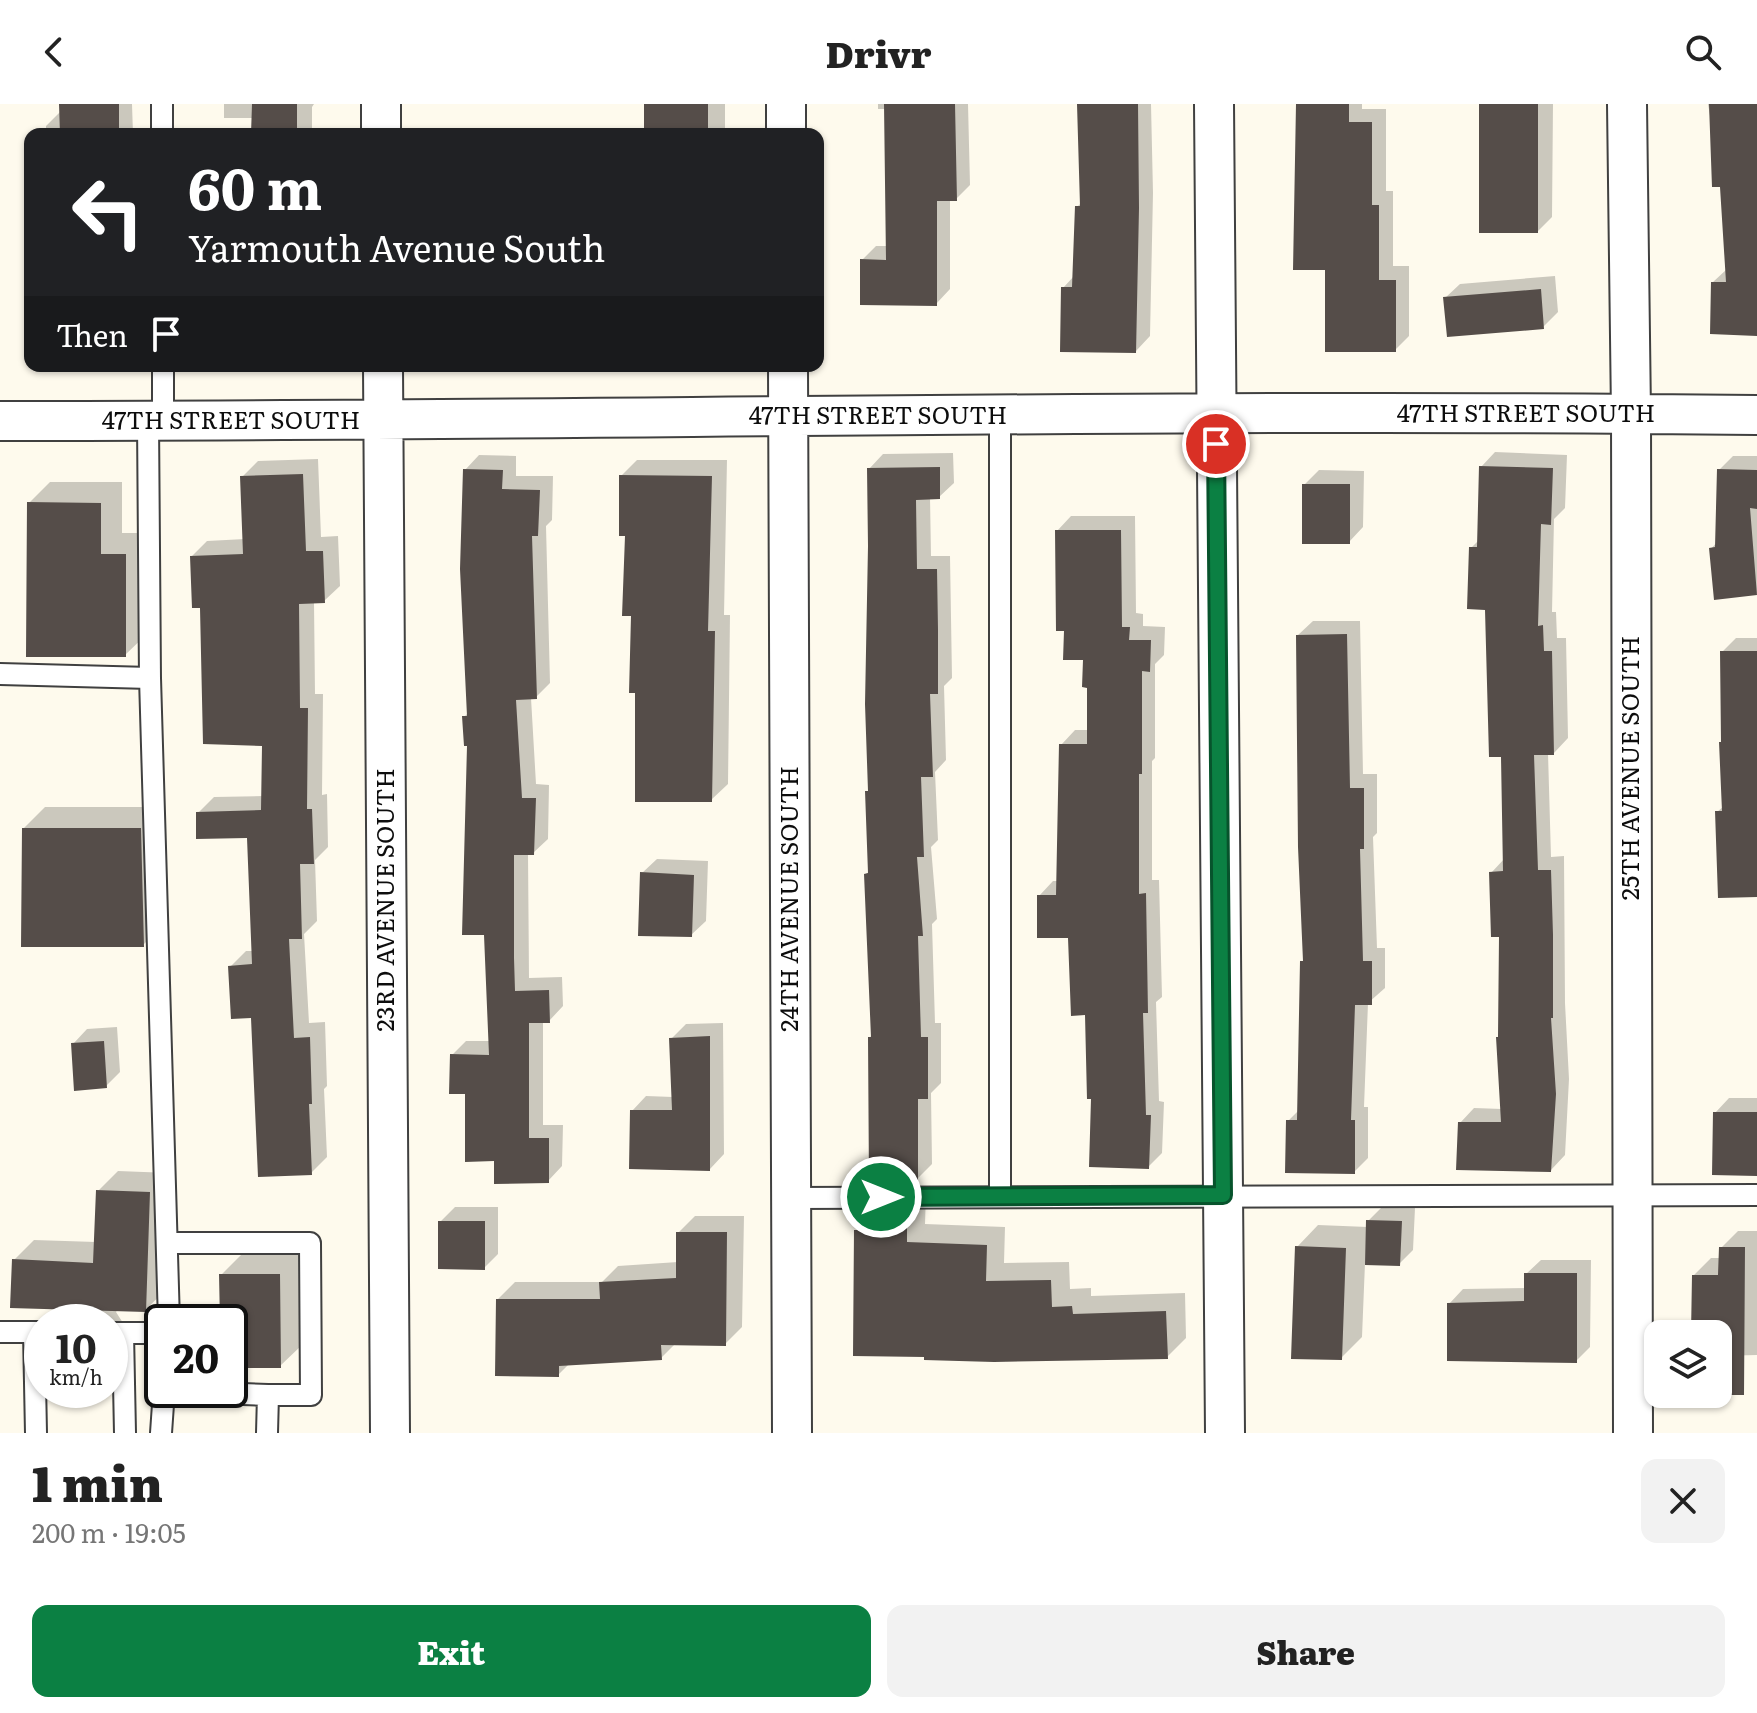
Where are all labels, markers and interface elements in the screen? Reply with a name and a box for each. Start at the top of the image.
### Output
text: Drivr [825,26,932,79]
icon: back [32,30,76,74]
icon: search [1681,30,1725,74]
text: 60 m [188,144,322,227]
icon: left [56,160,160,264]
text: Yarmouth Avenue South [188,220,605,273]
text: Then [56,312,128,356]
icon: arrive [144,312,188,356]
street label: 47TH STREET SOUTH [1397,394,1655,429]
street label: 47TH STREET SOUTH [749,396,1007,431]
street label: 47TH STREET SOUTH [102,401,360,436]
pin [1182,410,1250,478]
icon: arrive [1194,422,1238,466]
street label: 25TH AVENUE SOUTH [1611,636,1646,900]
street label: 24TH AVENUE SOUTH [770,766,805,1032]
street label: 23RD AVENUE SOUTH [366,768,401,1032]
position arrow [839,1155,923,1239]
speed limit sign: 20 [144,1304,248,1408]
text: 10 [55,1316,97,1375]
map controls [1644,1320,1732,1408]
button: layers [1644,1320,1732,1408]
text: km/h [49,1361,103,1391]
text: 1 min [32,1446,163,1517]
button: close [1641,1459,1725,1543]
text: 200 m · 19:05 [32,1512,186,1551]
button: Exit [32,1605,871,1697]
button: Share [887,1605,1725,1697]

